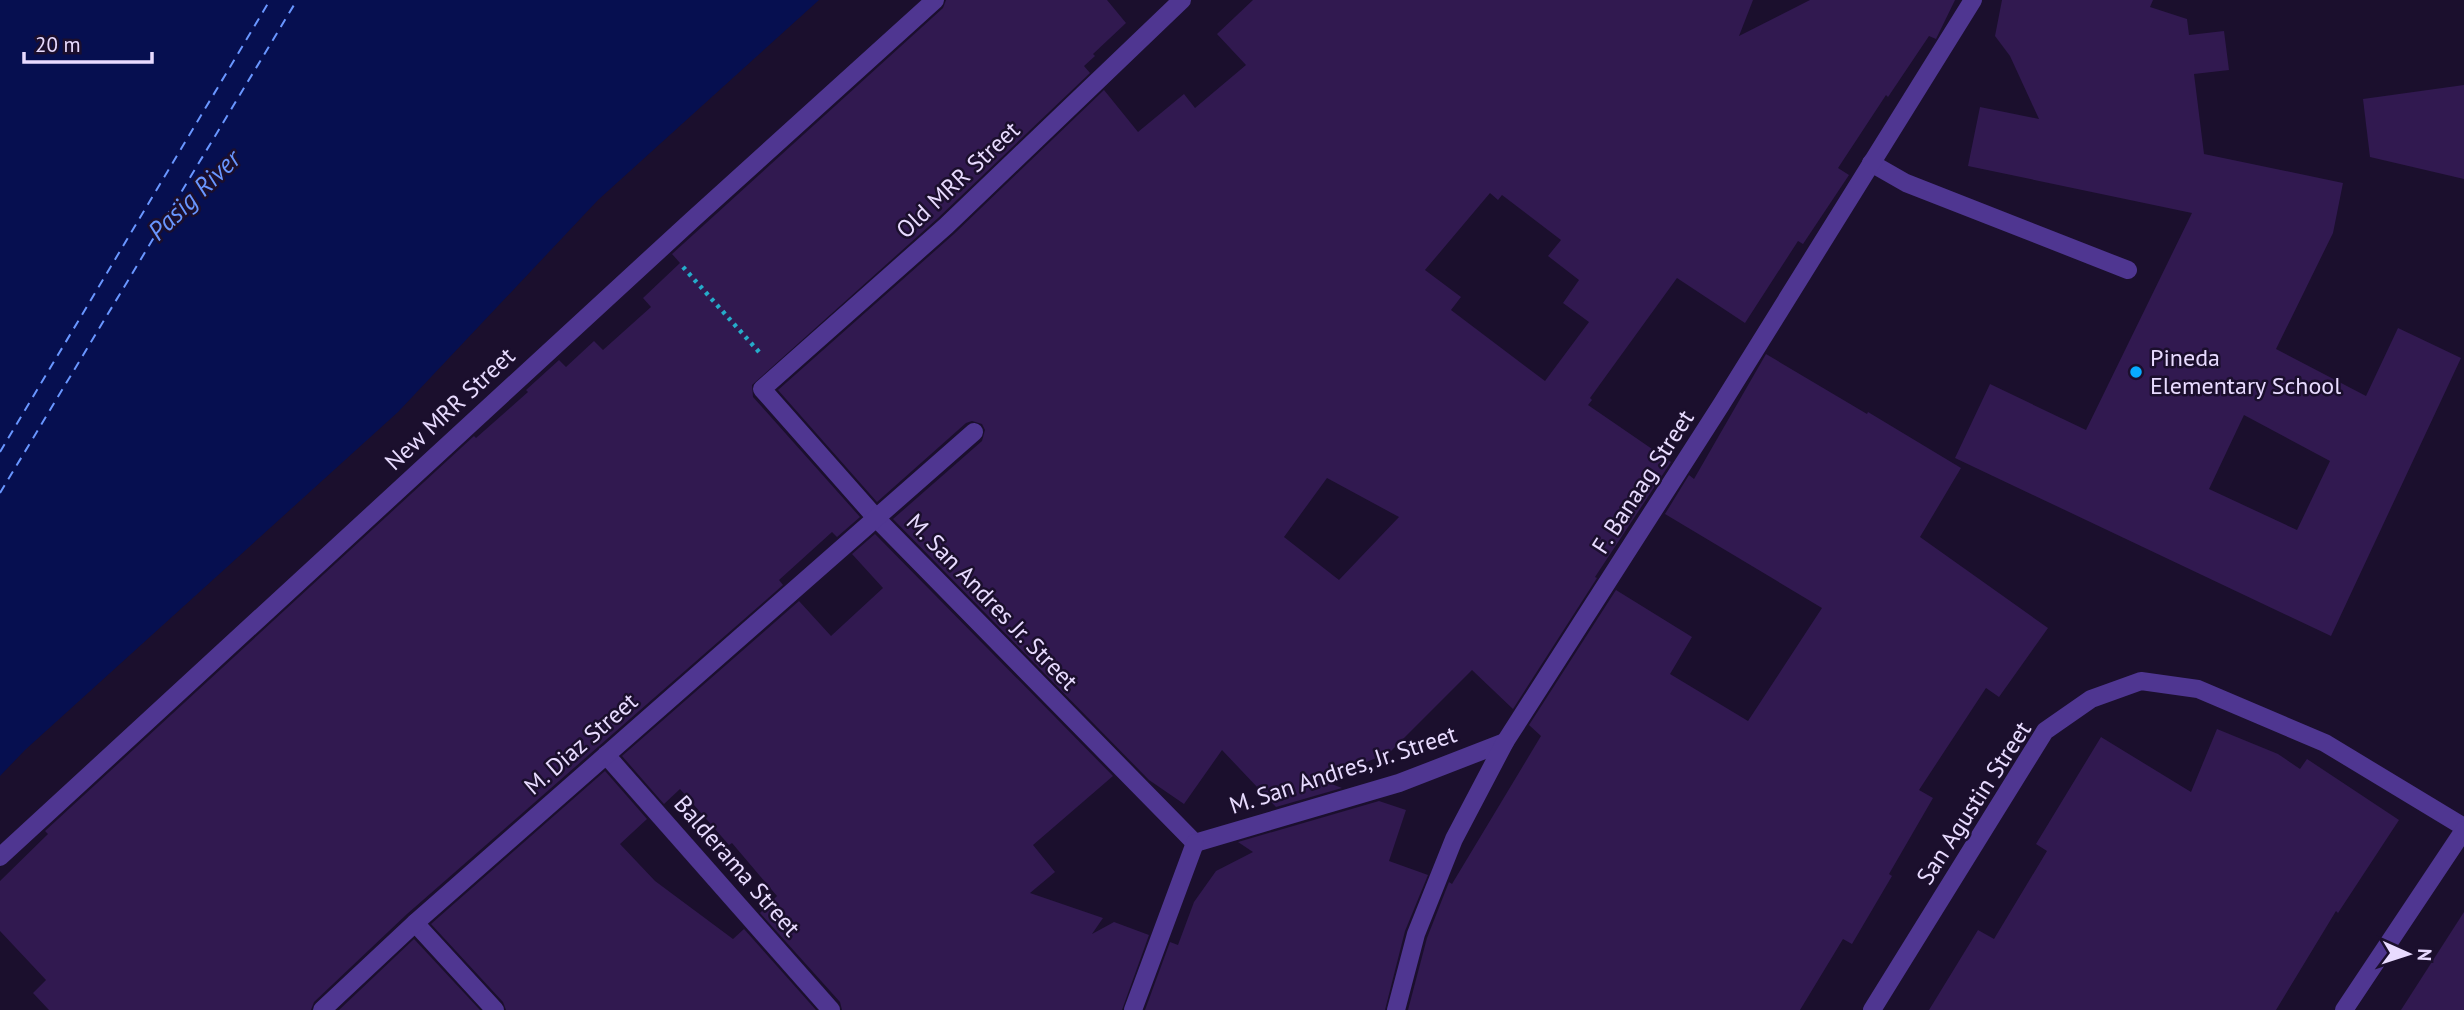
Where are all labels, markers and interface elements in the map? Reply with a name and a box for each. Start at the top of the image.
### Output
scale bar [24,21,152,65]
text: 20 m [35,31,81,58]
street label: Old MRR Street [889,114,1026,245]
water label: Pasig River [140,141,248,247]
street label: New MRR Street [378,340,521,477]
place label: Pineda Elementary School [2150,342,2341,401]
marker: Pineda Elementary School [2128,364,2144,380]
street label: F. Banaag Street [1585,404,1701,560]
street label: M. San Andres Jr. Street [900,507,1085,696]
street label: M. Diaz Street [518,686,644,801]
street label: San Agustin Street [1909,715,2038,890]
street label: M. San Andres, Jr. Street [1225,718,1460,821]
street label: Balderama Street [668,789,807,943]
north arrow [2373,919,2443,989]
text: N [2413,948,2437,962]

